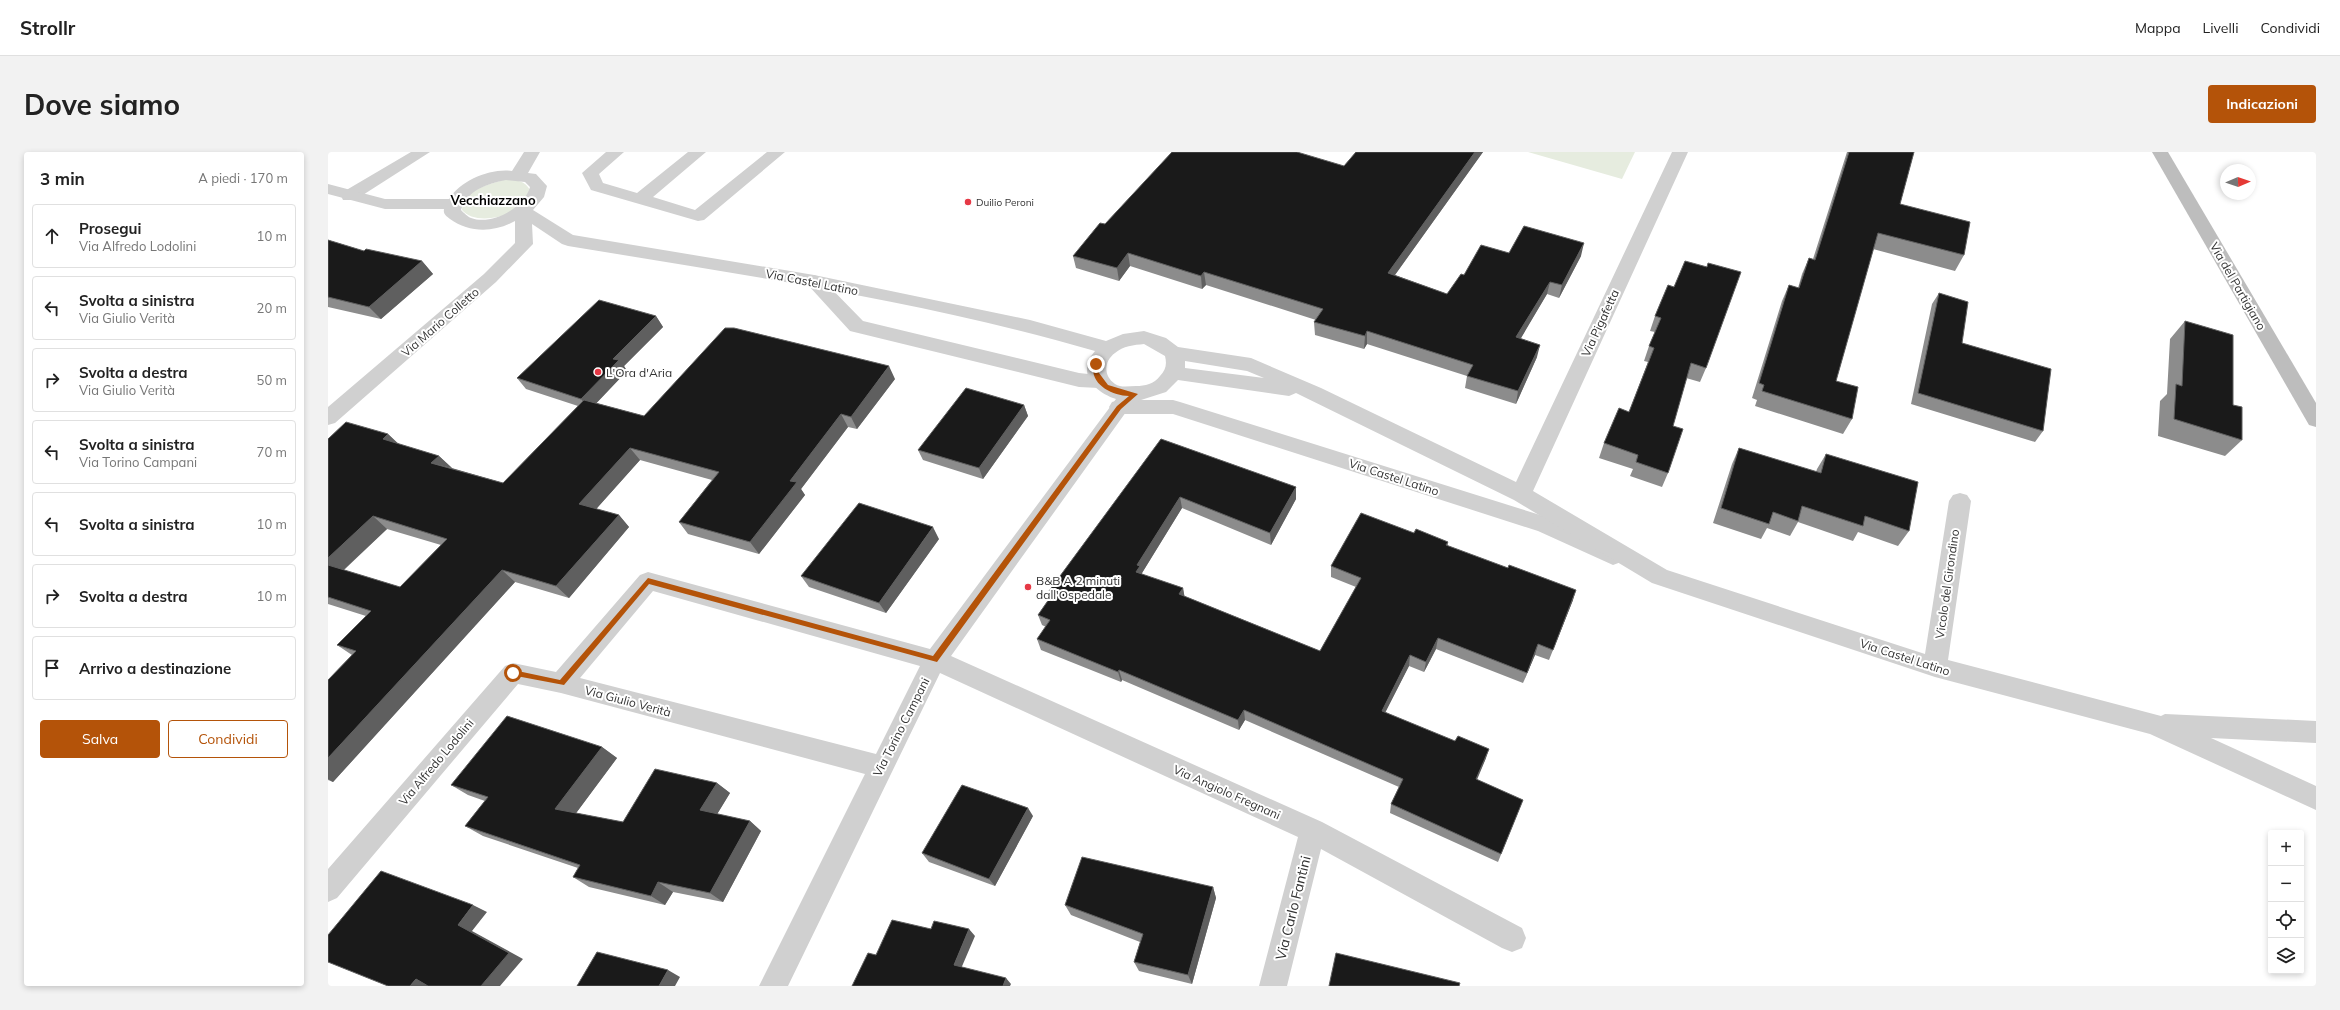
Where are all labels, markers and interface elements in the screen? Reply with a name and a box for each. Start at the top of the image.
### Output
text: Strollr [20,16,75,40]
text: Mappa [2135,19,2181,37]
text: Livelli [2203,19,2238,37]
text: Condividi [2260,19,2320,37]
button: Indicazioni [2208,85,2316,123]
text: Dove siamo [24,87,180,122]
north arrow [2220,164,2256,200]
text: 3 min [40,168,85,189]
text: A piedi · 170 m [198,170,288,186]
district label: Vecchiazzano [449,192,536,208]
place label: Duilio Peroni [976,196,1034,209]
marker: Duilio Peroni [963,197,973,207]
text: Prosegui [79,219,141,238]
icon: ahead [41,225,63,247]
text: 10 m [257,228,287,244]
text: Via Alfredo Lodolini [79,238,196,254]
street label: Via del Partigiano [2207,239,2269,333]
street label: Via Castel Latino [764,266,860,298]
street label: Via Mario Colletto [398,284,482,360]
street label: Via Pigafetta [1578,287,1622,359]
text: Svolta a sinistra [79,291,195,310]
icon: left [41,297,63,319]
text: 20 m [257,300,287,316]
text: Via Giulio Verità [79,310,175,326]
route end [1087,355,1105,373]
text: Svolta a destra [79,363,188,382]
place label: L'Ora d'Aria [606,365,672,380]
marker: L'Ora d'Aria [593,367,603,377]
icon: right [41,369,63,391]
text: 50 m [257,372,287,388]
text: Via Giulio Verità [79,382,175,398]
text: Svolta a sinistra [79,435,195,454]
icon: left [41,441,63,463]
text: 70 m [257,444,287,460]
text: Via Torino Campani [79,454,197,470]
street label: Via Castel Latino [1347,455,1441,499]
icon: left [41,513,63,535]
text: Svolta a sinistra [79,515,195,534]
text: 10 m [257,516,287,532]
street label: Vicolo del Girondino [1932,528,1962,640]
place label: B&B A 2 minuti dall'Ospedale [1036,573,1120,602]
marker: B&B A 2 minuti dall'Ospedale [1023,582,1033,592]
icon: right [41,585,63,607]
text: Svolta a destra [79,587,188,606]
text: 10 m [257,588,287,604]
street label: Via Castel Latino [1858,635,1952,679]
icon: arrive [41,657,63,679]
text: Arrivo a destinazione [79,659,231,678]
route start [504,664,522,682]
street label: Via Torino Campani [870,675,932,779]
street label: Via Giulio Verità [583,682,673,720]
street label: Via Alfredo Lodolini [395,716,477,808]
button: Salva [40,720,160,758]
button: Condividi [168,720,288,758]
street label: Via Angiolo Fregnani [1171,762,1283,822]
map controls [2268,830,2304,974]
button: + [2268,830,2304,866]
street label: Via Carlo Fantini [1271,854,1315,962]
button: − [2268,866,2304,902]
button: locate [2268,902,2304,938]
button: layers [2268,938,2304,974]

